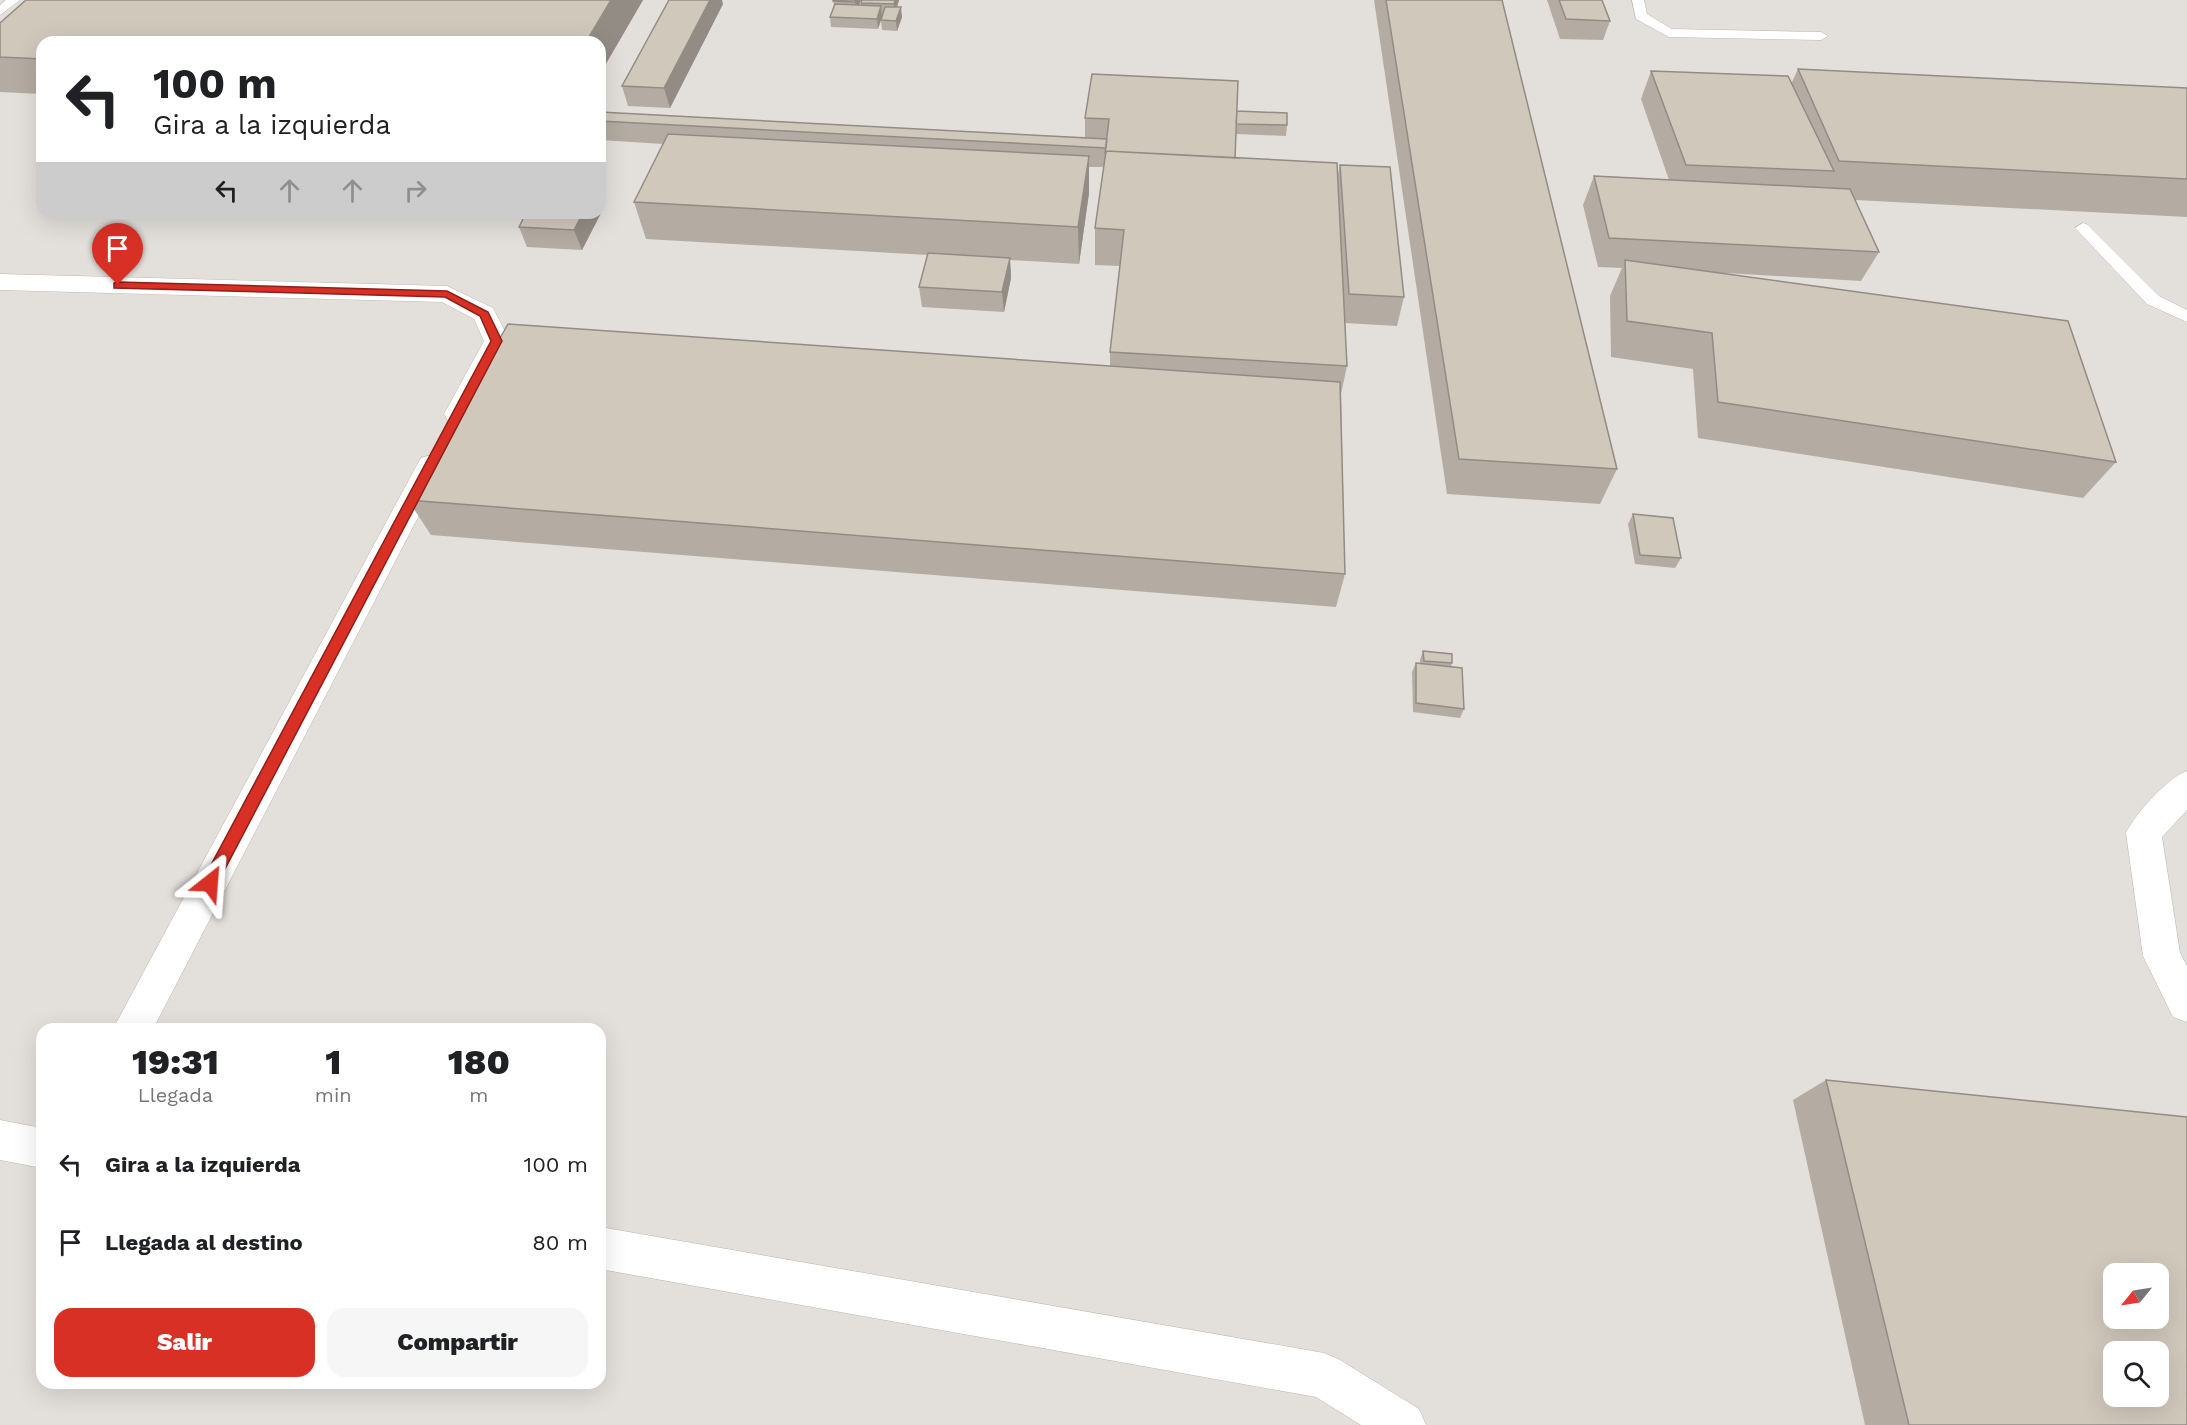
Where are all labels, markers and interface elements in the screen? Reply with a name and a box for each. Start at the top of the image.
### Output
text: 100 m [153,59,277,108]
icon: left [54,60,132,138]
text: Gira a la izquierda [153,109,391,141]
icon: left [210,174,243,207]
icon: ahead [273,174,306,207]
icon: ahead [336,174,369,207]
icon: right [399,174,432,207]
pin [92,223,143,285]
icon: arrive [101,232,134,265]
position arrow [178,851,242,915]
text: 19:31 [132,1041,219,1083]
text: 1 [325,1041,341,1083]
text: 180 [448,1041,510,1083]
text: Llegada [138,1083,213,1107]
text: min [315,1083,352,1107]
text: m [469,1083,488,1107]
icon: left [54,1148,87,1181]
text: Gira a la izquierda [105,1152,301,1177]
text: 100 m [524,1152,588,1177]
icon: arrive [54,1226,87,1259]
text: Llegada al destino [105,1230,303,1255]
text: 80 m [532,1230,588,1255]
north arrow [2103,1263,2169,1329]
map controls [2103,1263,2169,1407]
button: Salir [54,1308,315,1377]
button: Compartir [327,1308,588,1377]
button: search [2103,1341,2169,1407]

